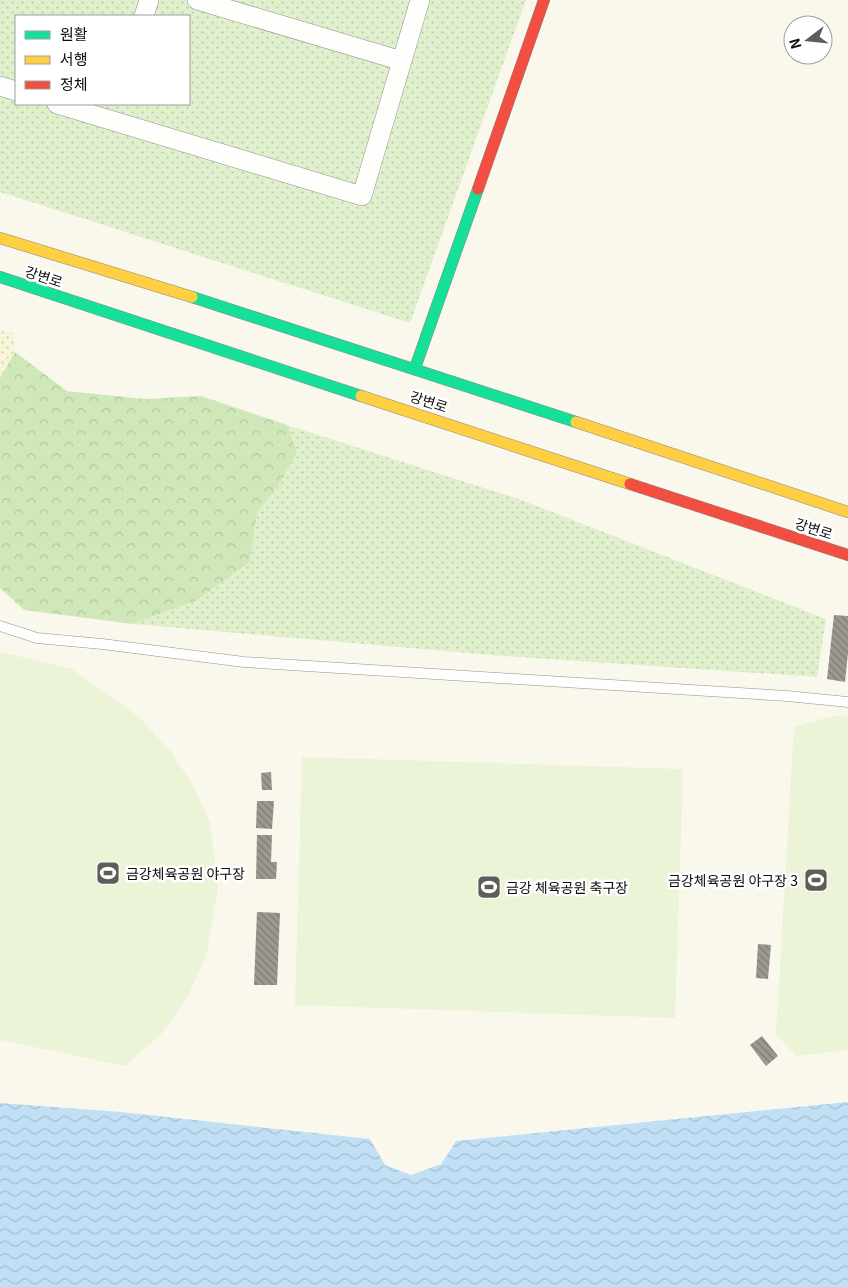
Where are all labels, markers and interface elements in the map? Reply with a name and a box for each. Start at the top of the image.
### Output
legend [15,15,190,105]
north arrow [783,15,833,65]
text: 원활 [60,23,88,44]
text: N [783,36,806,52]
text: 서행 [60,48,88,69]
text: 정체 [60,73,88,94]
street label: 강변로 [23,261,66,292]
street label: 강변로 [408,386,451,417]
street label: 강변로 [793,513,836,544]
sports icon: 금강체육공원 야구장 [95,860,121,886]
place label: 금강체육공원 야구장 [126,863,245,883]
sports icon: 금강체육공원 야구장 3 [803,867,829,893]
place label: 금강체육공원 야구장 3 [668,870,798,890]
sports icon: 금강 체육공원 축구장 [476,874,502,900]
place label: 금강 체육공원 축구장 [506,877,628,897]

